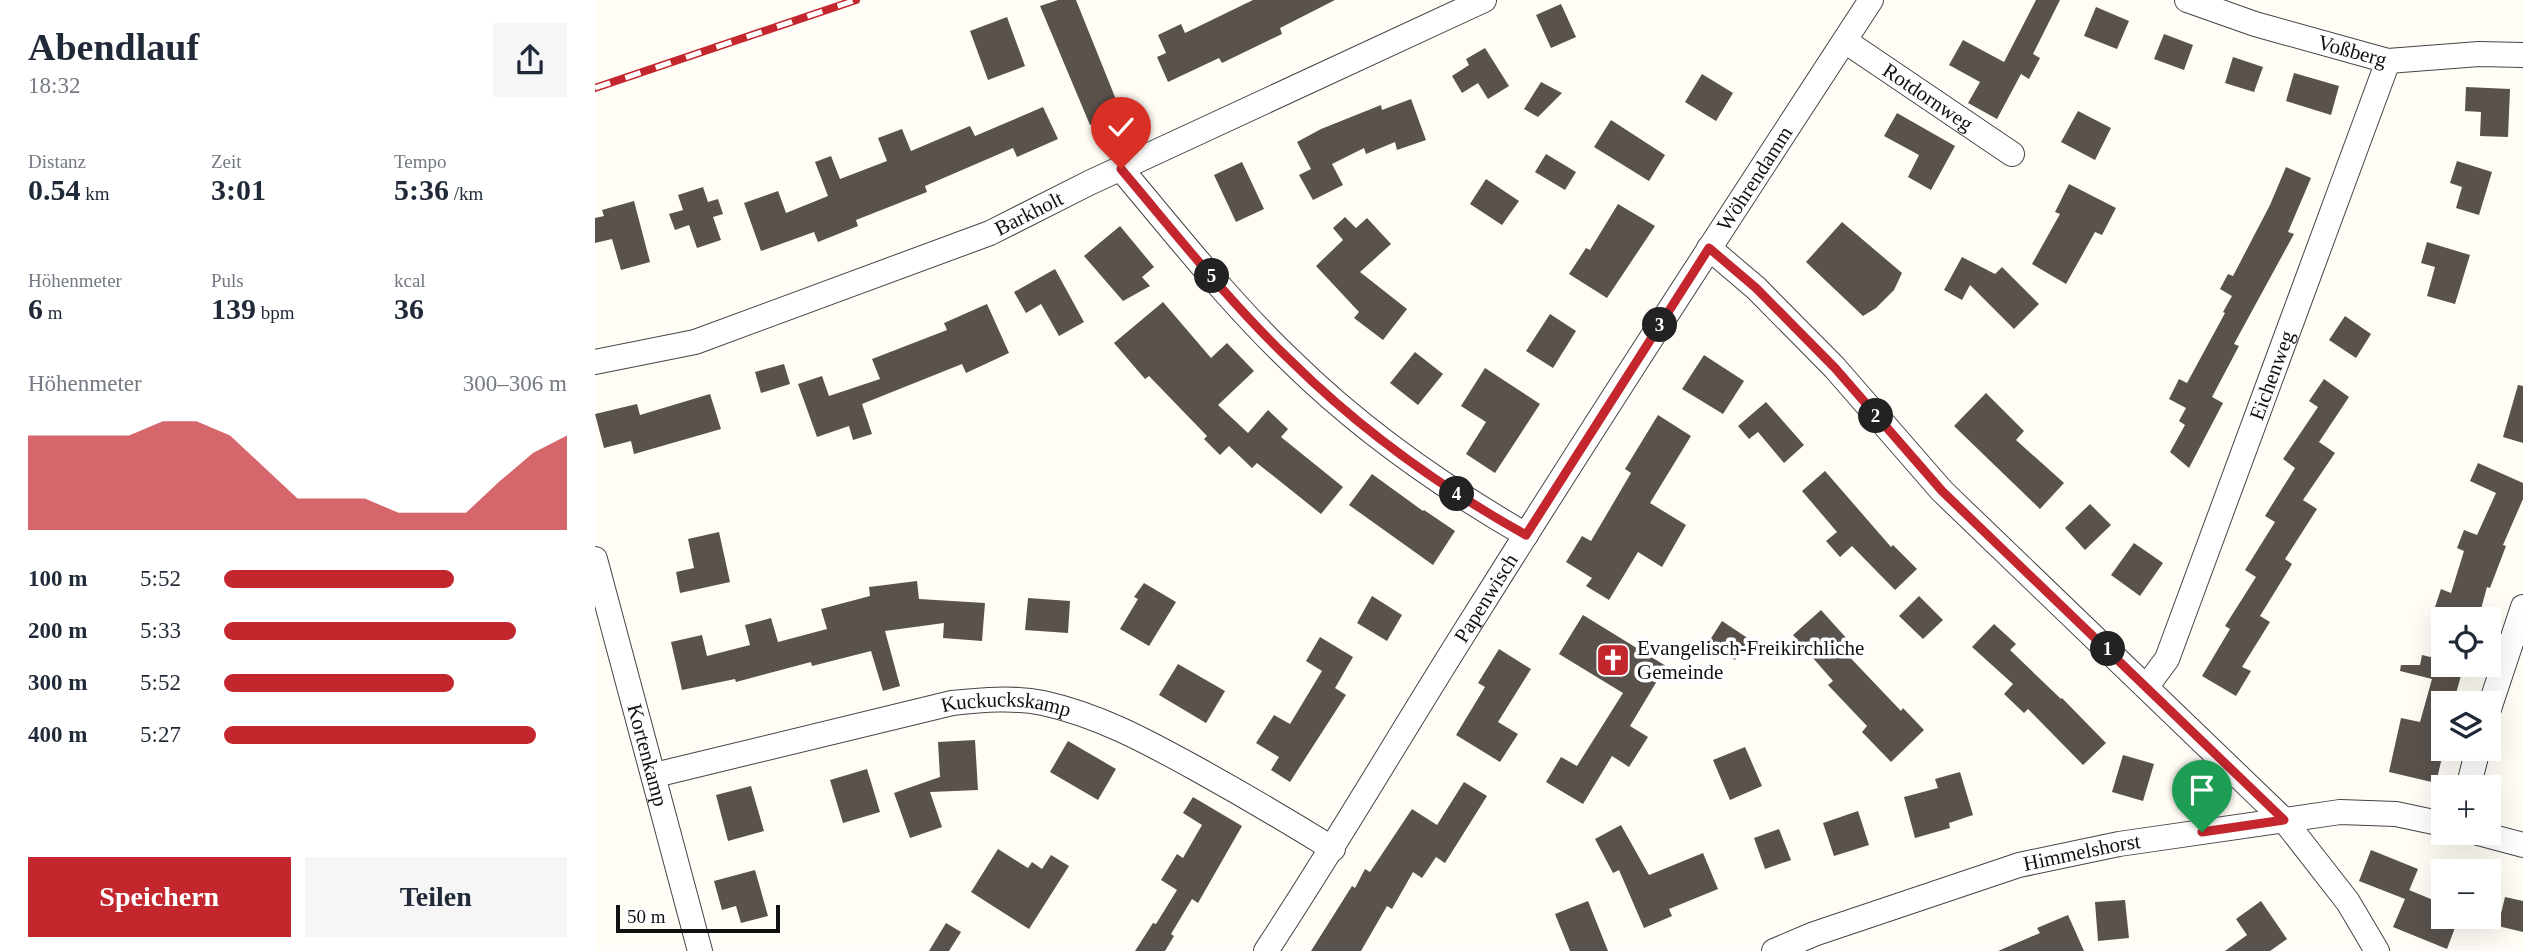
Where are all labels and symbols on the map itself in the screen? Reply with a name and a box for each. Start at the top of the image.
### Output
street label: Voßberg [2315,30,2390,72]
street label: Rotdornweg [1878,58,1978,136]
pin [1091,97,1151,169]
street label: Wöhrendamm [1712,122,1797,236]
street label: Barkholt [991,186,1067,241]
pin: 5 [1195,258,1229,294]
pin: 3 [1643,308,1677,342]
street label: Eichenweg [2244,327,2299,423]
pin: 2 [1859,398,1893,434]
pin: 4 [1439,476,1475,512]
street label: Papenwisch [1449,549,1523,647]
pin: 1 [2091,632,2125,666]
place label: Evangelisch-Freikirchliche Gemeinde [1637,636,1864,684]
church icon: Evangelisch-Freikirchliche Gemeinde [1594,641,1632,679]
street label: Kuckuckskamp [939,687,1074,722]
street label: Kortenkamp [622,701,673,809]
pin [2172,760,2232,832]
street label: Himmelshorst [2021,829,2142,876]
scale bar [616,902,781,934]

